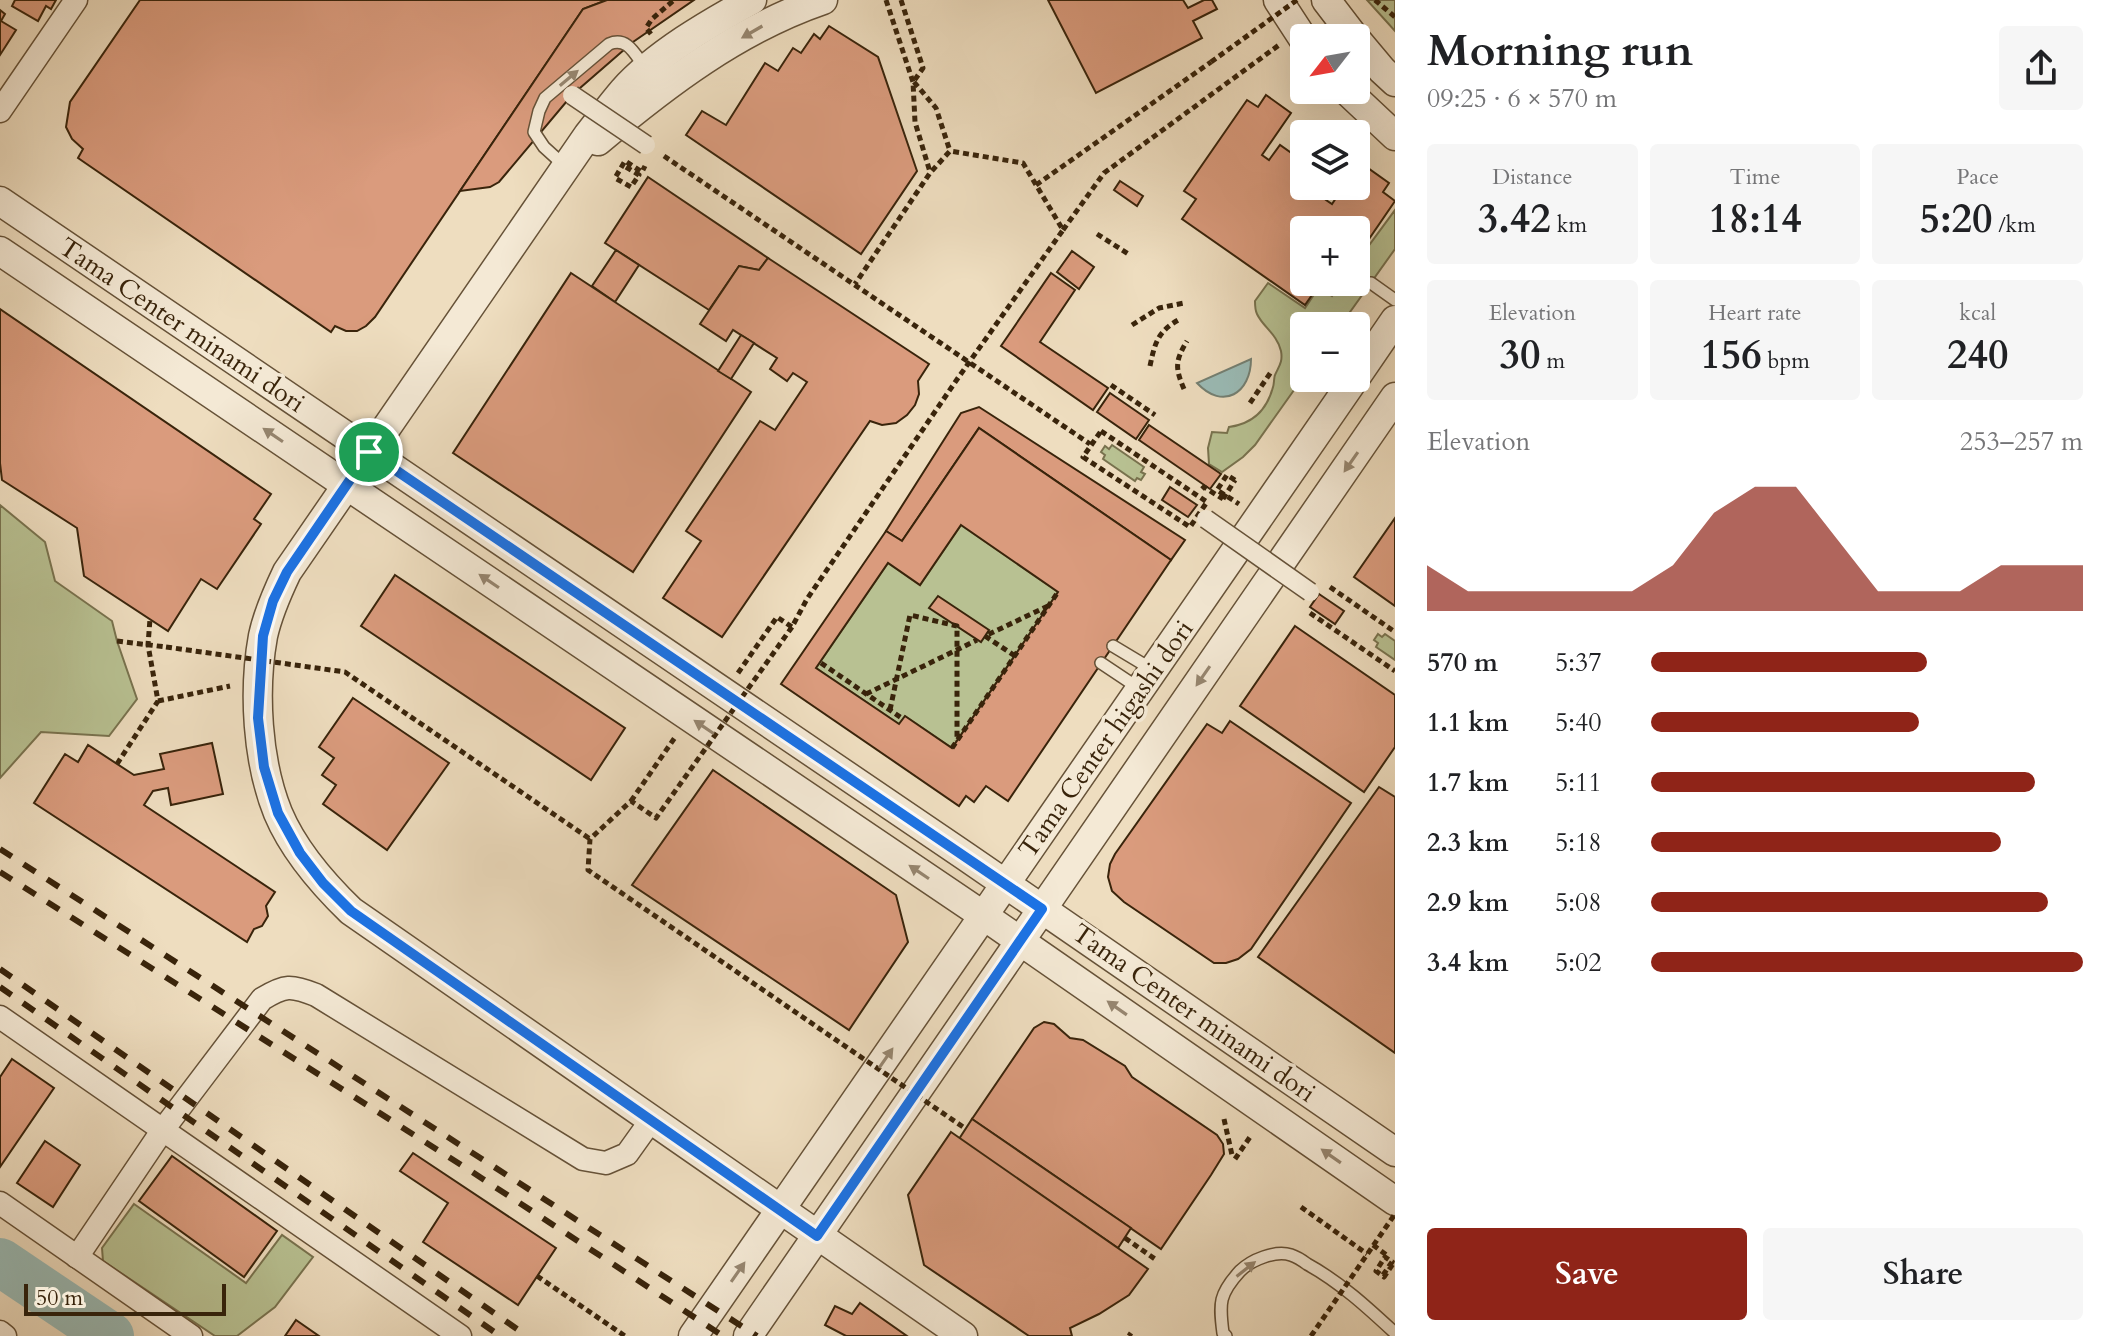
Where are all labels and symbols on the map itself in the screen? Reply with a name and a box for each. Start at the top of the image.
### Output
north arrow [1290,24,1370,104]
one-way arrow [741,25,763,39]
one-way arrow [558,70,578,87]
street label: Tama Center minami dori [52,229,312,421]
pin [335,418,403,486]
one-way arrow [262,428,284,443]
one-way arrow [1344,451,1359,472]
one-way arrow [478,574,499,589]
street label: Tama Center higashi dori [1011,613,1201,865]
one-way arrow [1196,665,1211,686]
one-way arrow [693,719,714,734]
one-way arrow [908,866,930,880]
street label: Tama Center minami dori [1065,916,1323,1110]
one-way arrow [1106,1001,1127,1016]
one-way arrow [878,1048,893,1069]
one-way arrow [1320,1149,1341,1164]
one-way arrow [730,1261,745,1282]
one-way arrow [1235,1261,1256,1278]
scale bar [24,1280,226,1316]

